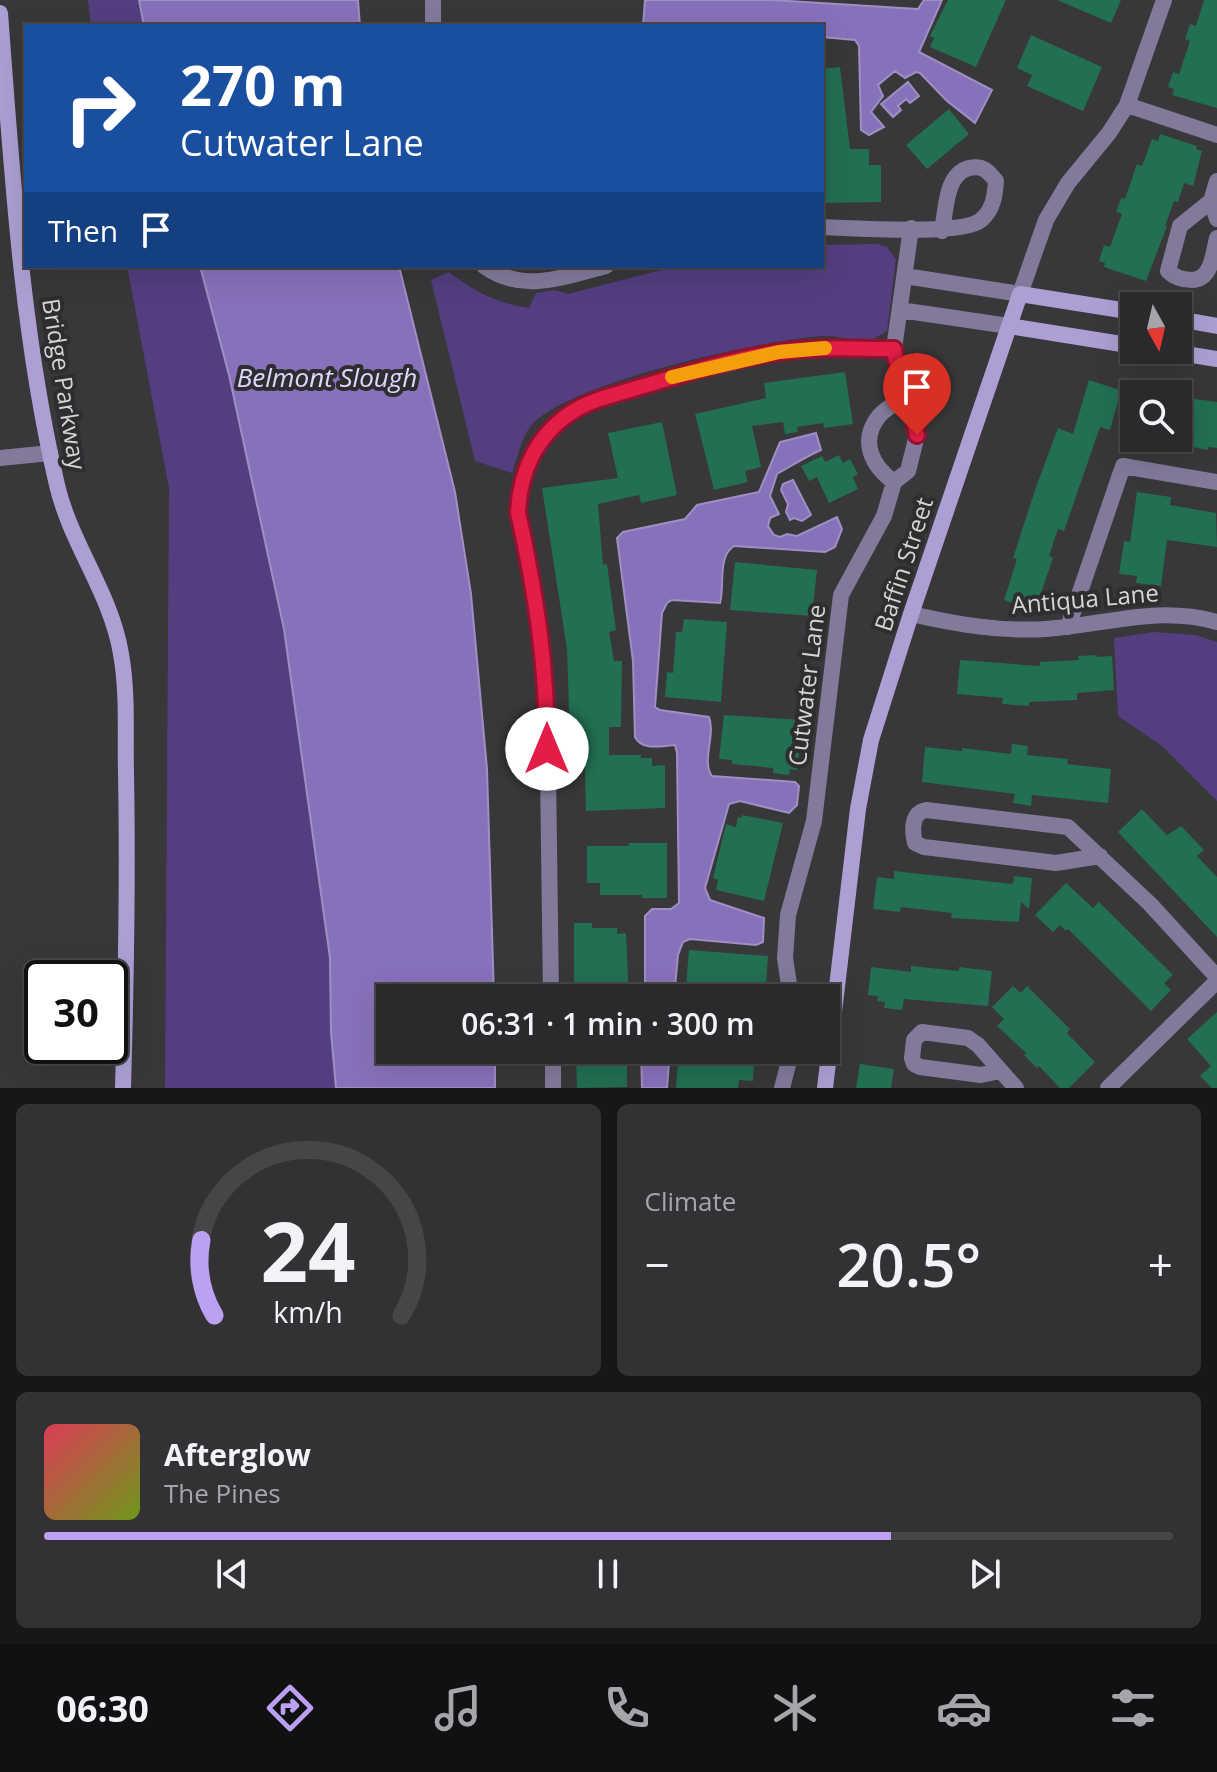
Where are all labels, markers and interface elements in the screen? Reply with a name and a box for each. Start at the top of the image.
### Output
text: 270 m [180,46,346,122]
icon: right [48,56,152,160]
text: Cutwater Lane [180,118,424,167]
icon: arrive [134,208,178,252]
text: Then [48,210,118,251]
north arrow [1120,292,1192,364]
map controls [1120,292,1192,452]
street label: Bridge Parkway [35,296,95,473]
pin [883,353,951,435]
water label: Belmont Slough [237,359,417,395]
icon: arrive [895,365,939,409]
button: search [1120,380,1192,452]
street label: Baffin Street [866,493,940,635]
street label: Antiqua Lane [1010,575,1160,621]
street label: Cutwater Lane [780,602,832,768]
position arrow [505,707,589,791]
speed limit sign: 30 [24,960,128,1064]
text: 06:31 · 1 min · 300 m [461,1003,755,1044]
text: Climate [645,1183,736,1219]
text: 24 [261,1193,356,1306]
text: 20.5° [836,1223,981,1305]
text: − [645,1234,670,1294]
text: + [1148,1234,1173,1294]
text: km/h [274,1292,343,1331]
text: Afterglow [164,1434,311,1475]
text: The Pines [164,1475,281,1511]
icon: previous [210,1552,254,1596]
icon: pause [586,1552,630,1596]
icon: next [963,1552,1007,1596]
icon: directions [262,1680,318,1736]
icon: music [430,1680,486,1736]
icon: phone [599,1680,655,1736]
icon: climate [767,1680,823,1736]
icon: car [936,1680,992,1736]
icon: filters [1105,1680,1161,1736]
text: 06:30 [56,1684,149,1733]

